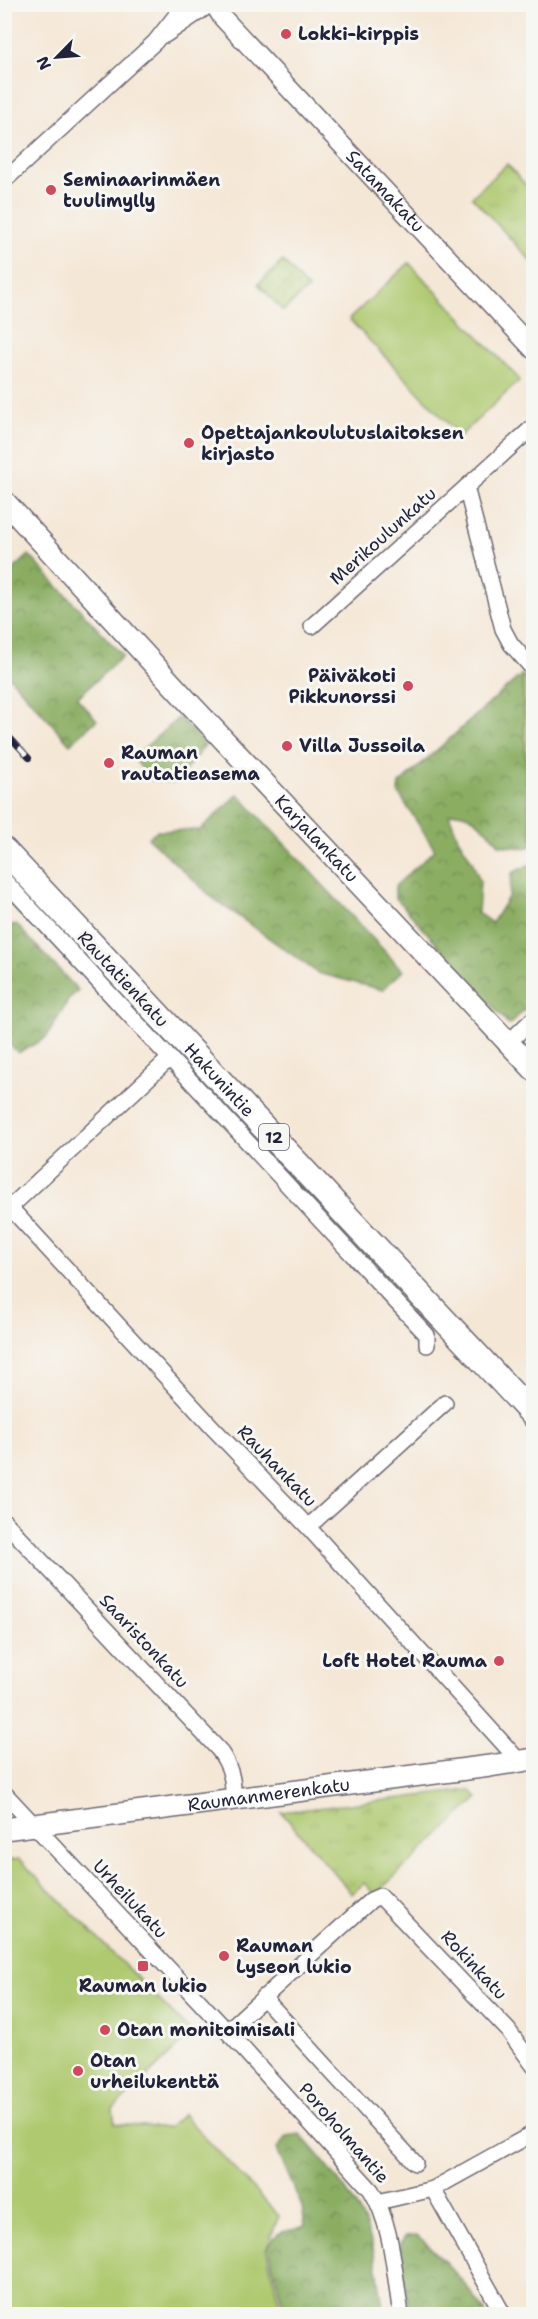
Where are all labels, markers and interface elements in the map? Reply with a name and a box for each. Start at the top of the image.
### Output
place label: Lokki-kirppis [298,22,419,46]
north arrow [27,27,87,87]
marker: Lokki-kirppis [279,27,293,41]
text: N [32,53,56,73]
street label: Satamakatu [341,145,430,238]
place label: Seminaarinmäen tuulimylly [63,168,220,213]
marker: Seminaarinmäen tuulimylly [44,183,58,197]
place label: Opettajankoulutuslaitoksen kirjasto [201,421,464,466]
marker: Opettajankoulutuslaitoksen kirjasto [182,436,196,450]
street label: Merikoulunkatu [325,482,441,590]
place label: Päiväkoti Pikkunorssi [288,664,396,709]
marker: Päiväkoti Pikkunorssi [401,679,415,693]
place label: Villa Jussoila [299,734,426,758]
marker: Villa Jussoila [280,739,294,753]
place label: Rauman rautatieasema [121,741,261,786]
marker: Rauman rautatieasema [102,756,116,770]
street label: Karjalankatu [269,789,364,888]
street label: Rautatienkatu [72,926,174,1032]
street label: Hakunintie [179,1038,260,1122]
road number: 12 [259,1124,289,1150]
street label: Rauhankatu [232,1420,322,1512]
street label: Saaristonkatu [94,1589,194,1693]
place label: Loft Hotel Rauma [322,1649,488,1673]
marker: Loft Hotel Rauma [492,1654,506,1668]
street label: Raumanmerenkatu [186,1772,351,1817]
street label: Urheilukatu [87,1854,173,1944]
street label: Rokinkatu [436,1925,512,2005]
place label: Rauman Lyseon lukio [236,1934,352,1979]
marker: Rauman Lyseon lukio [217,1949,231,1963]
marker: Rauman lukio [136,1959,150,1973]
place label: Rauman lukio [79,1974,207,1998]
place label: Otan monitoimisali [117,2018,295,2042]
marker: Otan monitoimisali [98,2023,112,2037]
place label: Otan urheilukenttä [90,2049,220,2094]
marker: Otan urheilukenttä [71,2064,85,2078]
street label: Poroholmantie [294,2078,394,2188]

